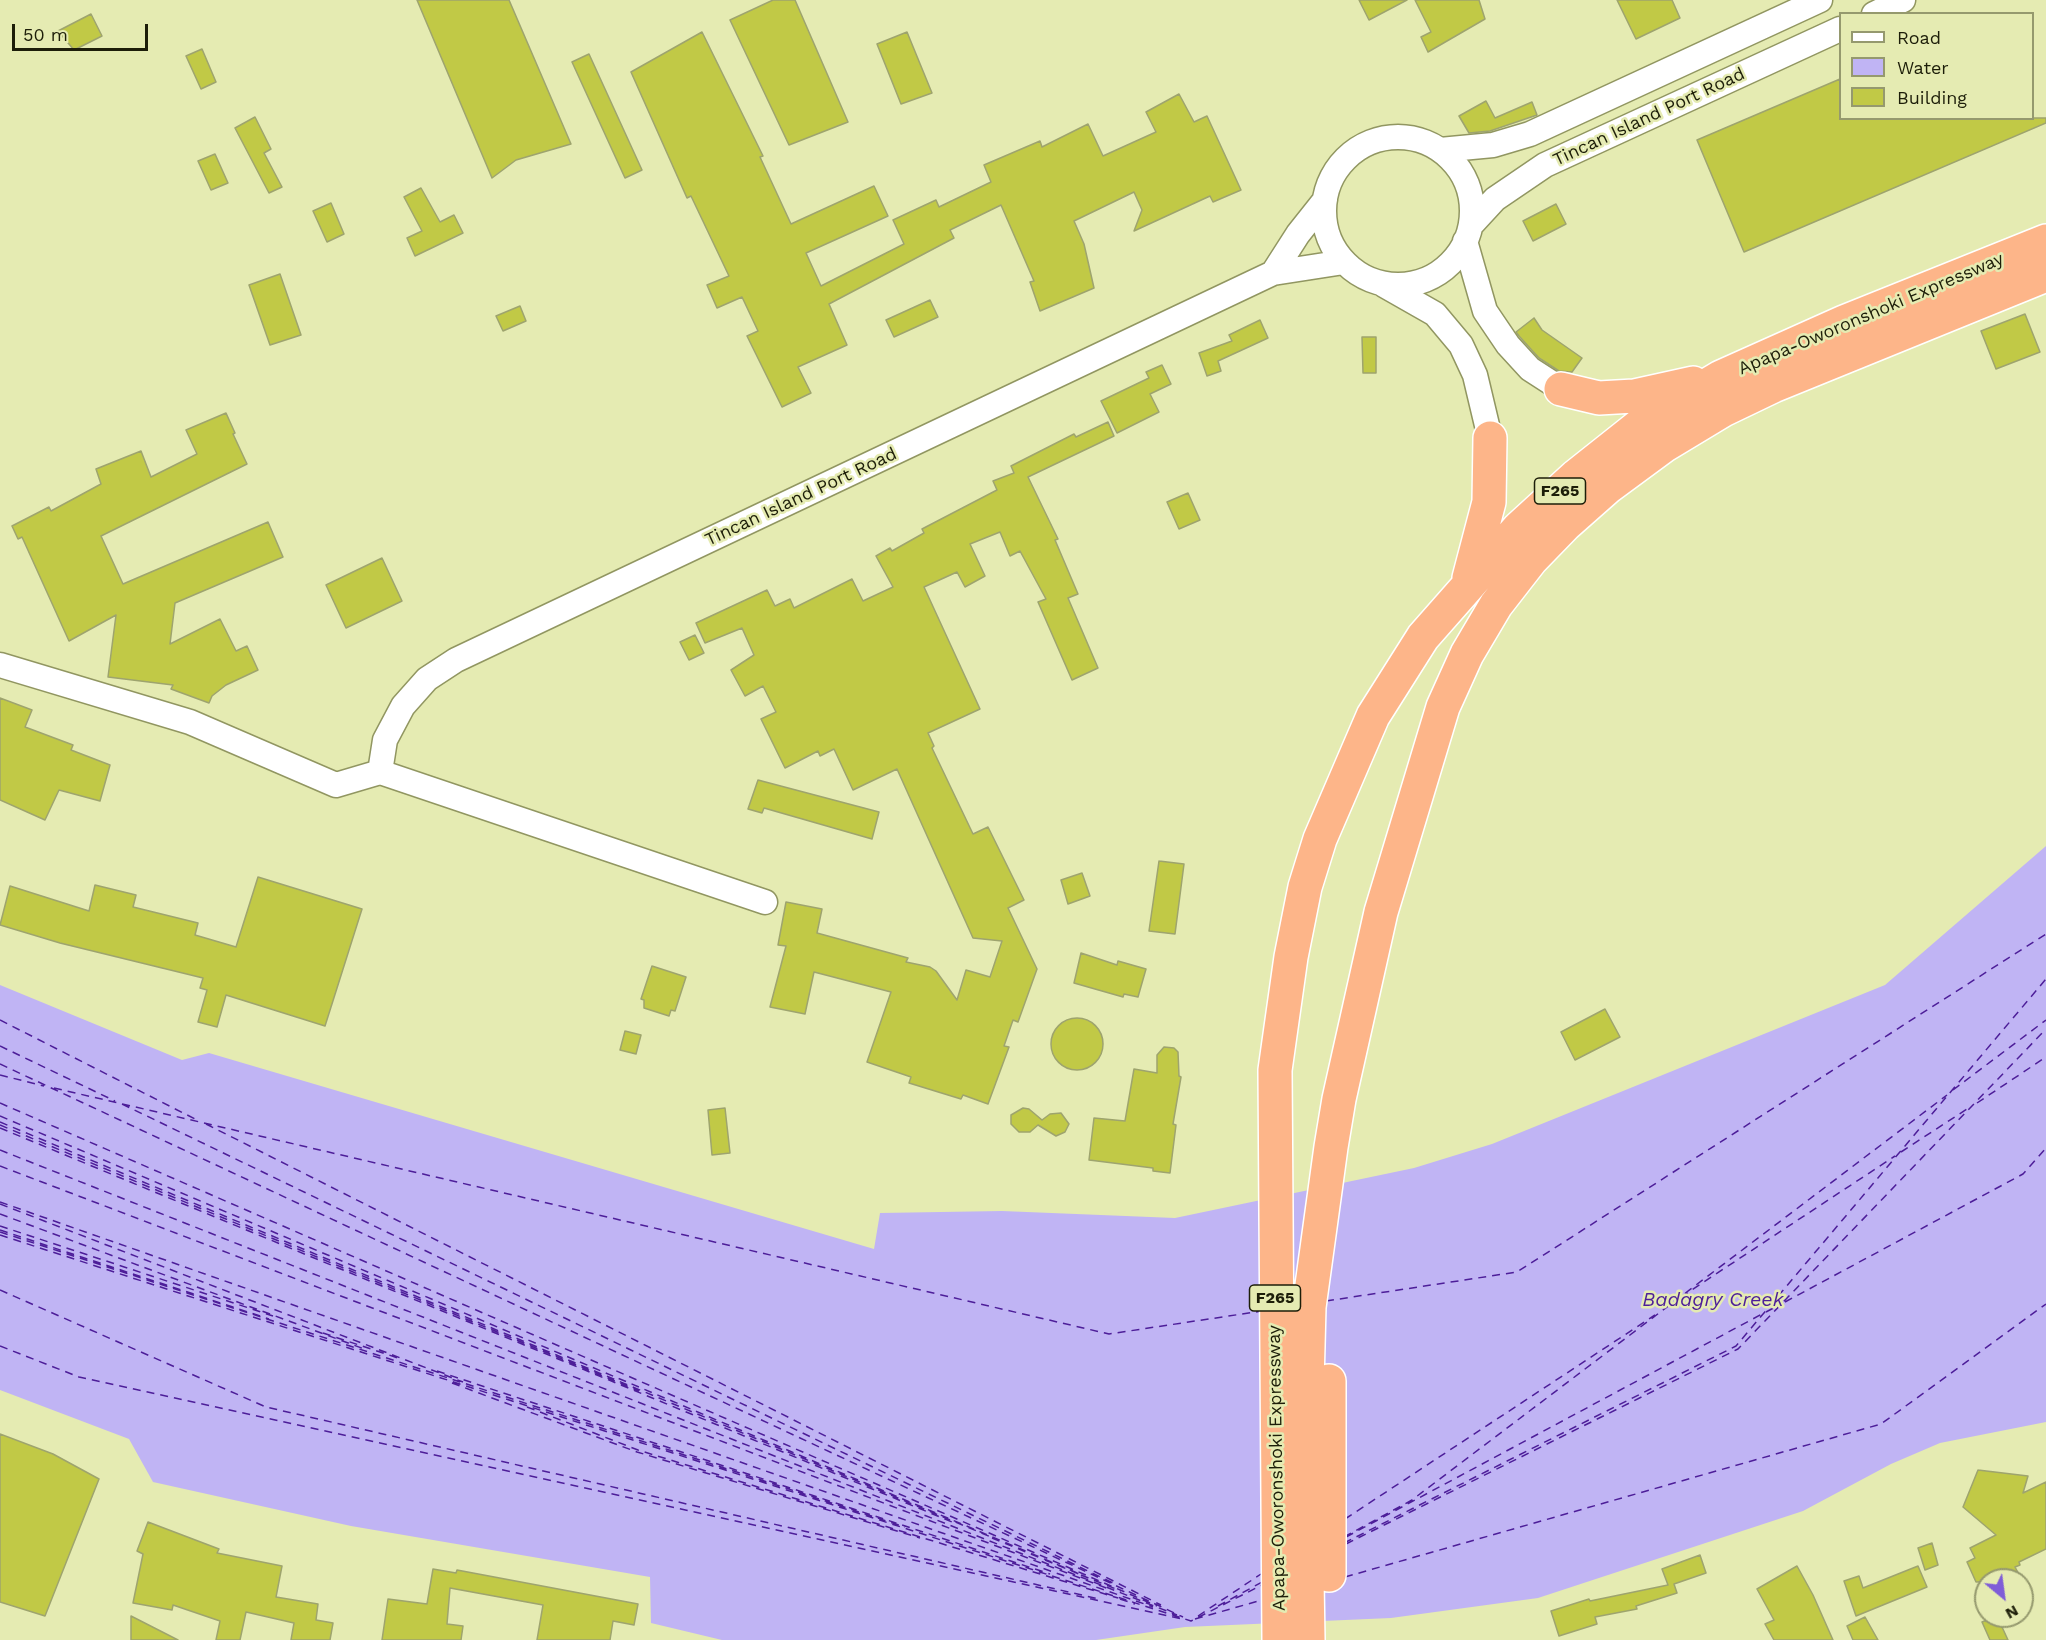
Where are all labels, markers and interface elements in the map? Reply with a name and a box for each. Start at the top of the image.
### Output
scale bar [15,12,152,50]
legend [1839,12,2034,120]
text: 50 m [23,24,68,45]
text: Road [1897,27,1941,48]
text: Water [1897,57,1949,78]
street label: Tincan Island Port Road [1550,63,1748,171]
text: Building [1897,87,1967,108]
street label: Apapa-Oworonshoki Expressway [1735,248,2007,380]
street label: Tincan Island Port Road [702,443,900,551]
road number: F265 [1534,478,1586,504]
road number: F265 [1250,1285,1300,1311]
water label: Badagry Creek [1642,1288,1784,1312]
street label: Apapa-Oworonshoki Expressway [1264,1325,1290,1611]
north arrow [1974,1568,2034,1628]
text: N [2002,1601,2022,1624]

